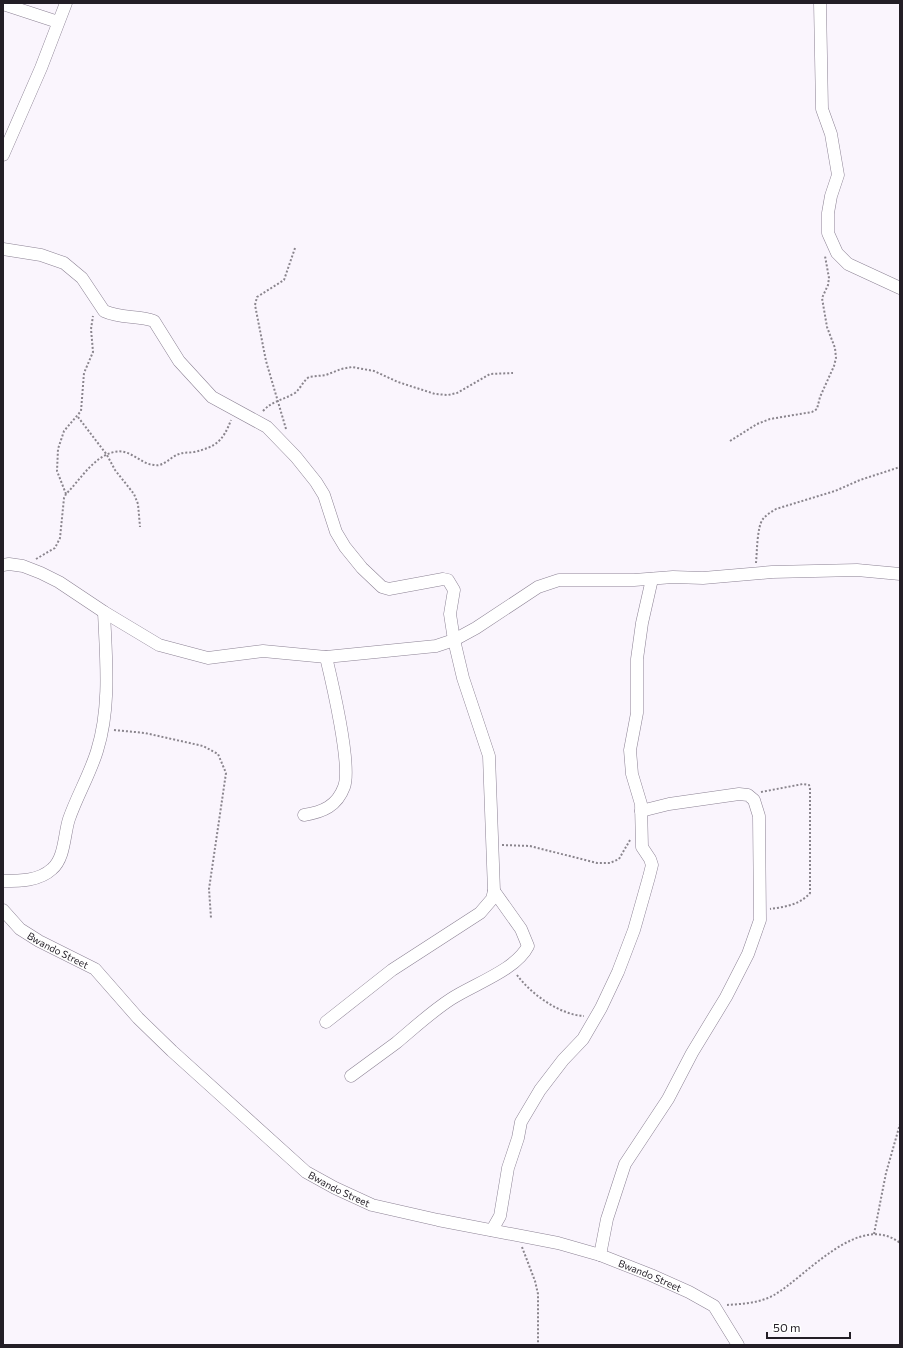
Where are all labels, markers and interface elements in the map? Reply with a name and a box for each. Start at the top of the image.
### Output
street label: Bwando Street [25,929,91,971]
street label: Bwando Street [306,1169,372,1209]
street label: Bwando Street [617,1257,683,1294]
scale bar [767,1314,850,1340]
text: 50 m [773,1320,801,1334]

